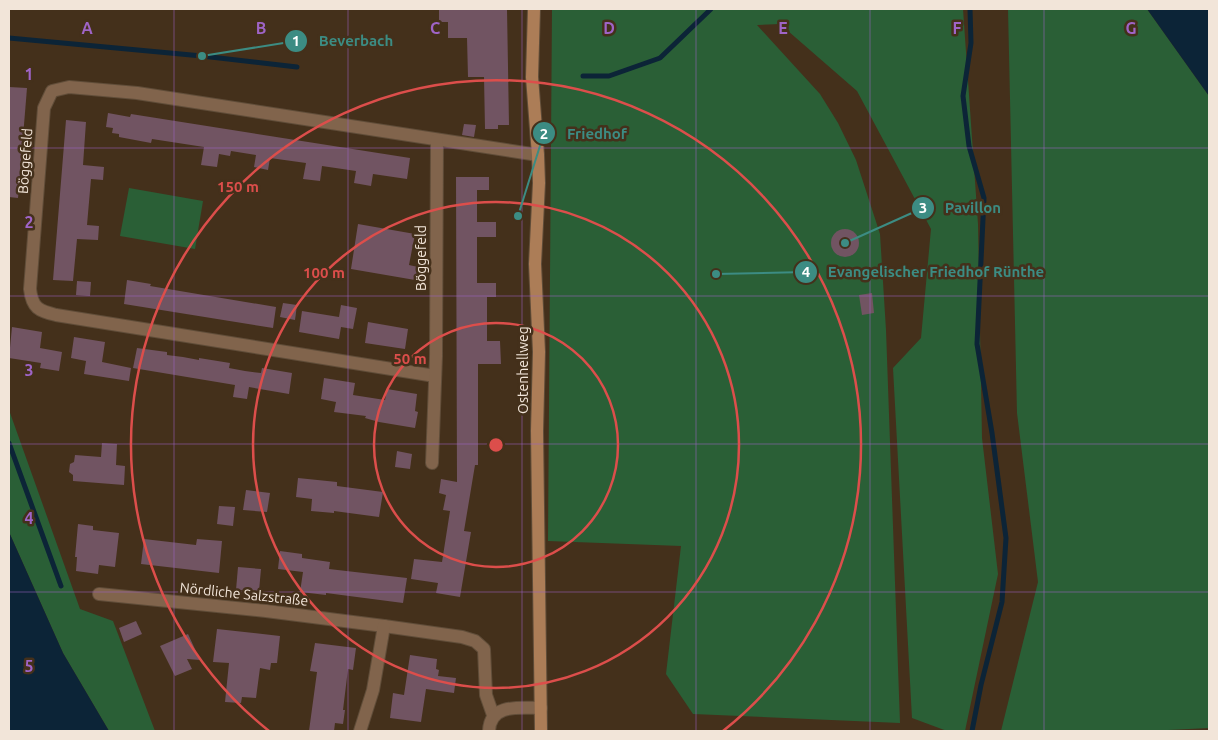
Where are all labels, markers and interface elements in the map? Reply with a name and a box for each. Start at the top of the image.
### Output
text: A [81,19,93,37]
text: B [256,19,266,37]
text: C [430,19,440,37]
text: D [603,19,615,37]
text: E [778,19,788,37]
text: F [953,19,962,37]
text: G [1125,19,1137,37]
callout: Beverbach [284,26,403,56]
text: 1 [292,32,300,49]
text: Beverbach [319,32,393,49]
text: 1 [24,65,34,83]
callout: Friedhof [532,118,637,148]
text: 2 [540,125,548,142]
text: Friedhof [567,125,628,142]
street label: Böggefeld [15,128,35,194]
text: 150 m [217,178,259,195]
callout: Pavillon [910,193,1011,223]
text: 3 [919,199,927,216]
text: Pavillon [945,199,1001,216]
text: 2 [24,213,34,231]
street label: Böggefeld [413,225,429,291]
callout: Evangelischer Friedhof Rünthe [793,257,1055,287]
text: 4 [802,263,810,280]
text: Evangelischer Friedhof Rünthe [828,263,1044,280]
text: 100 m [303,264,345,281]
street label: Ostenhellweg [515,326,531,414]
text: 50 m [393,350,427,367]
text: 3 [24,361,34,379]
centre of rings [487,436,505,454]
text: 4 [24,509,34,527]
street label: Nördliche Salzstraße [179,579,309,609]
text: 5 [24,657,34,675]

